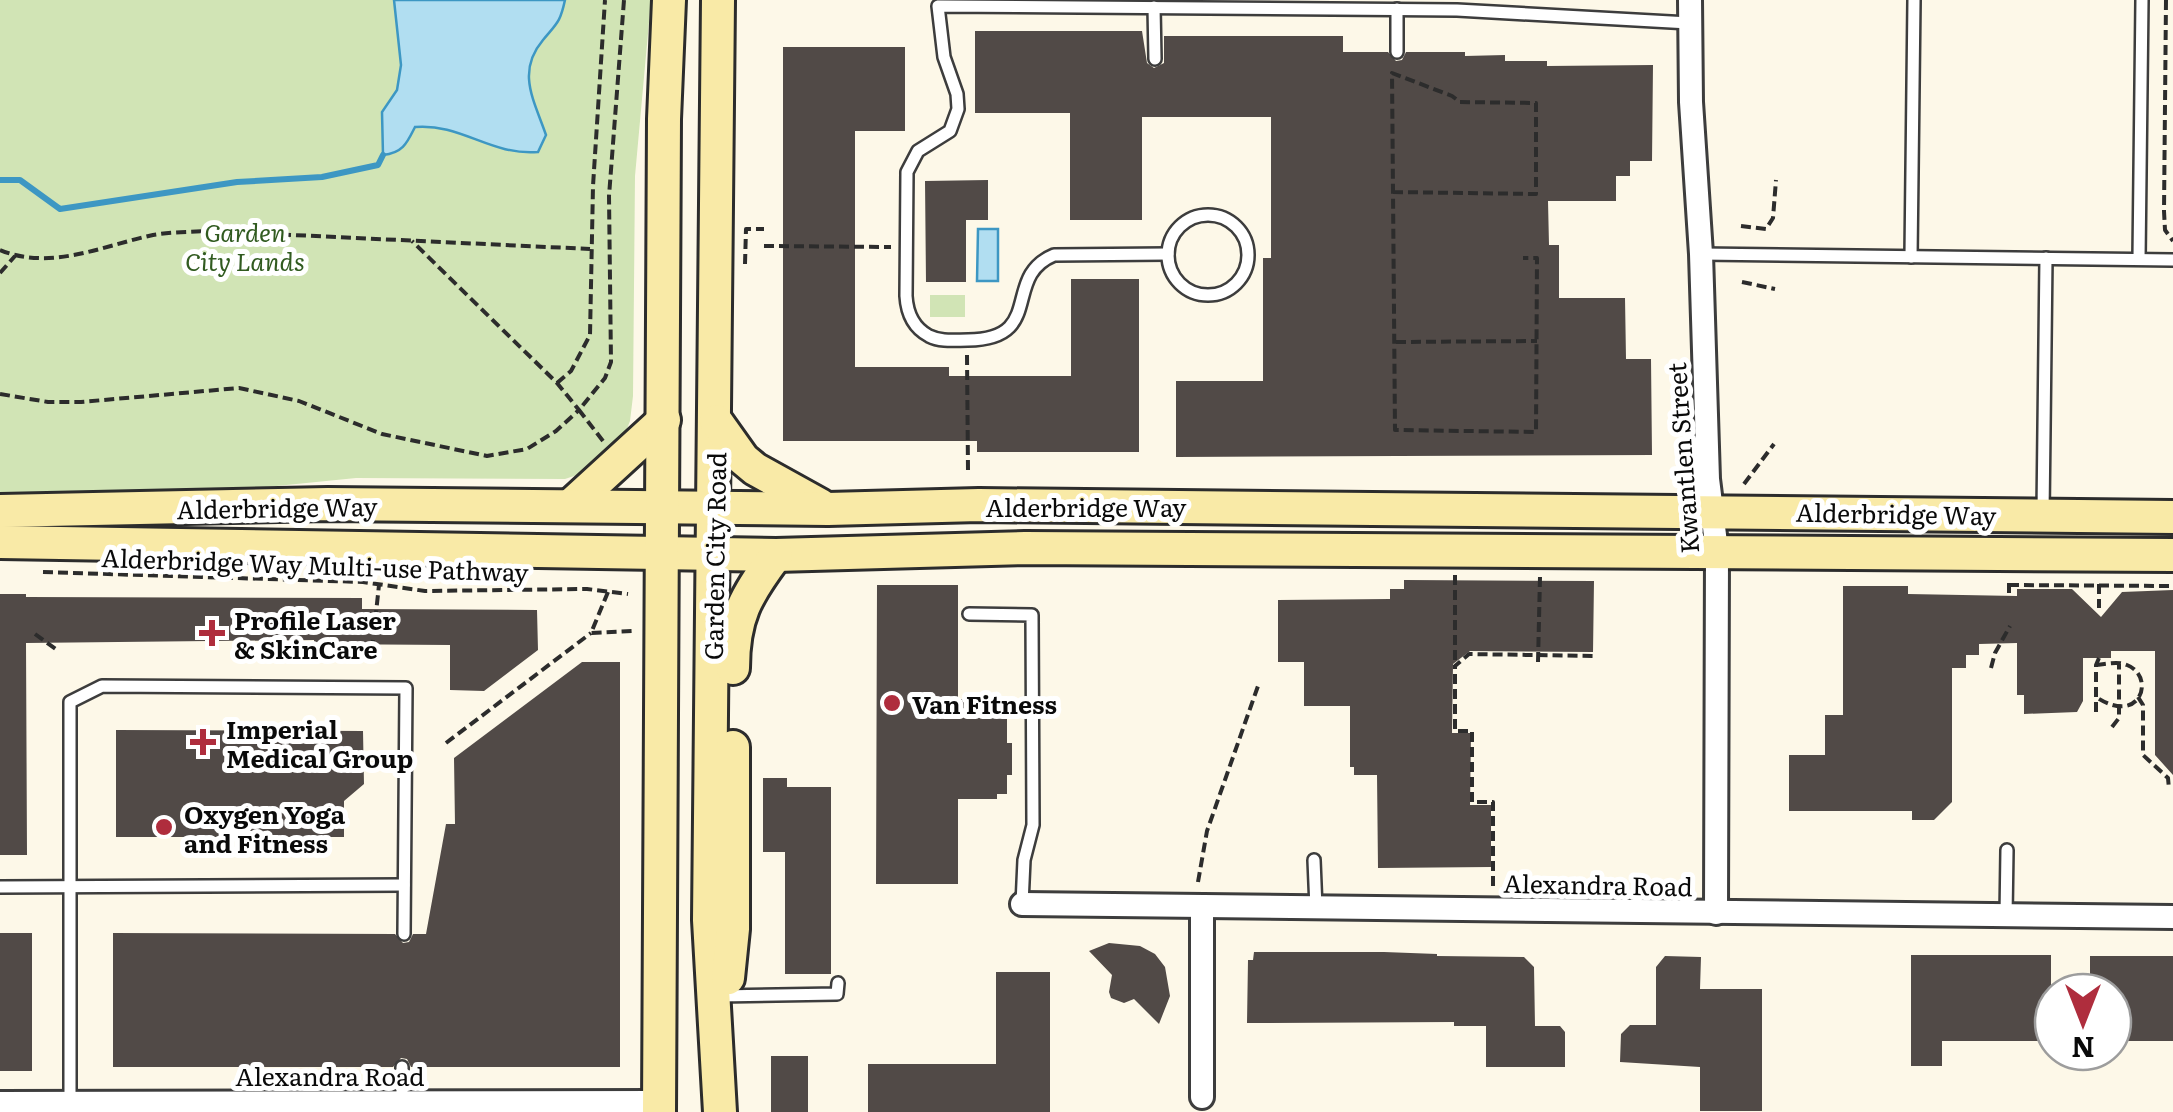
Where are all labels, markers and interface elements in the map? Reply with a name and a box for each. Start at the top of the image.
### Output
park label: Garden City Lands [185,213,305,279]
street label: Kwantlen Street [1657,361,1707,555]
street label: Garden City Road [694,452,734,660]
street label: Alderbridge Way [176,487,378,527]
street label: Alderbridge Way [986,488,1187,525]
street label: Alderbridge Way [1795,493,1997,533]
street label: Alderbridge Way Multi-use Pathway [101,538,530,590]
place label: Profile Laser & SkinCare [234,601,396,667]
marker: Profile Laser & SkinCare [199,620,225,646]
place label: Van Fitness [912,685,1057,722]
marker: Van Fitness [881,692,903,714]
place label: Imperial Medical Group [226,710,413,776]
marker: Imperial Medical Group [190,729,216,755]
place label: Oxygen Yoga and Fitness [184,795,346,861]
marker: Oxygen Yoga and Fitness [153,816,175,838]
street label: Alexandra Road [1503,864,1693,904]
north arrow [2033,972,2133,1072]
text: N [2071,1028,2095,1070]
street label: Alexandra Road [235,1057,425,1094]

